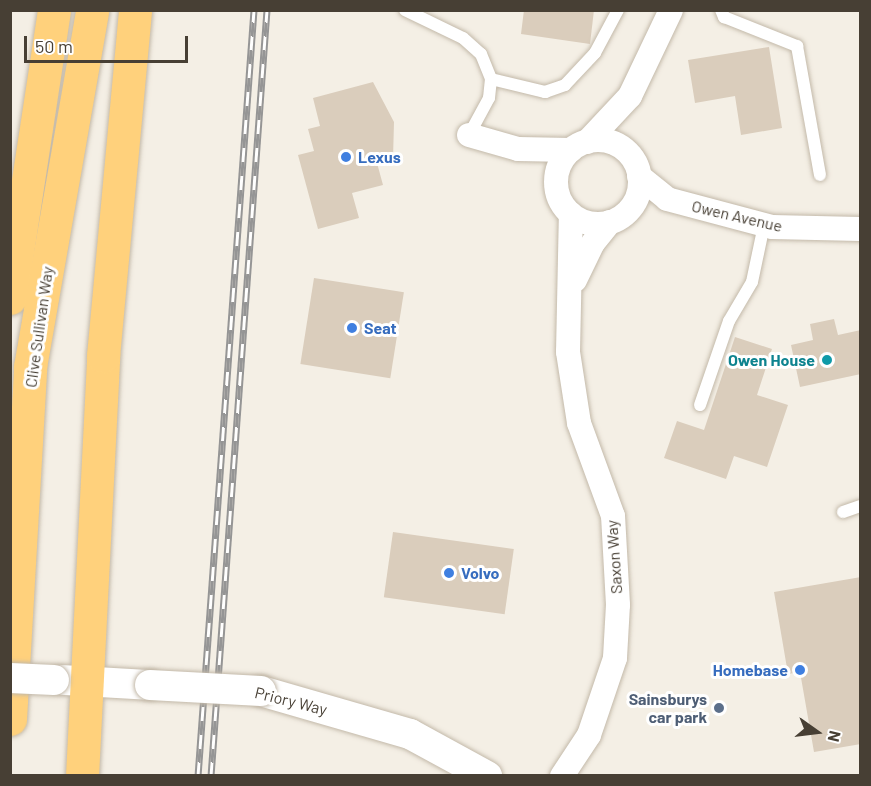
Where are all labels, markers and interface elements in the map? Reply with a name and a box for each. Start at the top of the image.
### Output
scale bar [27,24,190,62]
text: 50 m [35,35,73,57]
place label: Lexus [358,147,401,167]
marker: Lexus [339,150,353,164]
street label: Owen Avenue [690,196,784,236]
street label: Clive Sullivan Way [21,265,57,389]
place label: Seat [364,318,397,338]
marker: Seat [345,321,359,335]
place label: Owen House [728,350,815,370]
marker: Owen House [820,353,834,367]
street label: Saxon Way [602,519,626,595]
place label: Volvo [461,563,499,583]
marker: Volvo [442,566,456,580]
place label: Homebase [713,660,788,680]
marker: Homebase [793,663,807,677]
street label: Priory Way [253,683,329,719]
place label: Sainsburys car park [629,689,707,727]
marker: Sainsburys car park [712,701,726,715]
north arrow [787,702,847,762]
text: N [824,729,845,744]

